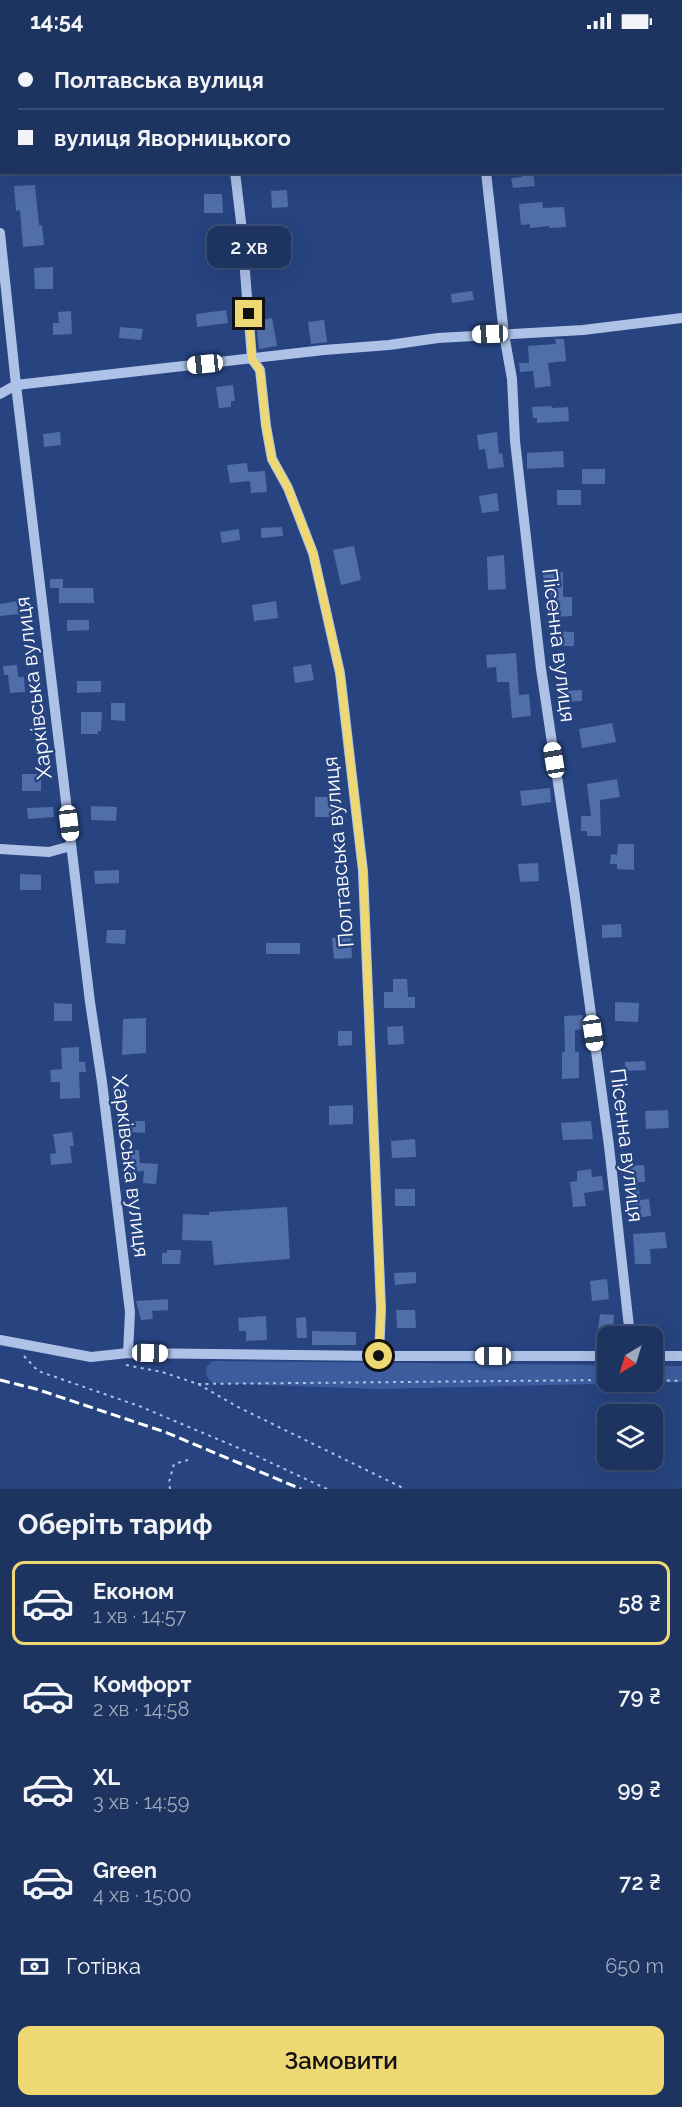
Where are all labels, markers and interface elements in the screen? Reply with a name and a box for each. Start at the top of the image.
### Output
text: 14:54 [30,8,84,34]
text: Полтавська вулиця [54,67,264,93]
text: вулиця Яворницького [54,125,291,151]
callout: 2 хв [207,227,291,269]
text: 2 хв [230,235,268,259]
route end [235,300,262,327]
car [472,324,508,344]
car [186,353,224,375]
street label: Пісенна вулиця [537,567,581,723]
street label: Харківська вулиця [9,595,57,781]
car [542,741,566,779]
street label: Полтавська вулиця [317,755,359,949]
car [58,804,80,842]
car [582,1014,604,1052]
street label: Пісенна вулиця [605,1067,649,1223]
street label: Харківська вулиця [107,1073,155,1259]
north arrow [597,1326,663,1392]
map controls [597,1326,663,1470]
route start [365,1342,392,1369]
car [132,1344,168,1362]
car [475,1347,511,1365]
button: layers [597,1404,663,1470]
text: Оберіть тариф [18,1509,212,1540]
icon: car [21,1576,75,1630]
text: Економ [93,1578,174,1604]
text: 58 ₴ [618,1590,661,1616]
text: 1 хв · 14:57 [93,1604,186,1628]
icon: car [21,1669,75,1723]
text: Комфорт [93,1671,191,1697]
text: 79 ₴ [618,1683,661,1709]
text: 2 хв · 14:58 [93,1697,189,1721]
icon: car [21,1762,75,1816]
text: XL [93,1764,120,1790]
text: 99 ₴ [618,1776,661,1802]
text: 3 хв · 14:59 [93,1790,189,1814]
icon: car [21,1855,75,1909]
text: Green [93,1857,157,1883]
text: 72 ₴ [619,1869,661,1895]
text: 4 хв · 15:00 [93,1883,191,1907]
icon: cash [18,1950,51,1983]
text: Готівка [66,1953,141,1979]
text: 650 m [605,1954,664,1978]
button: Замовити [18,2026,664,2095]

